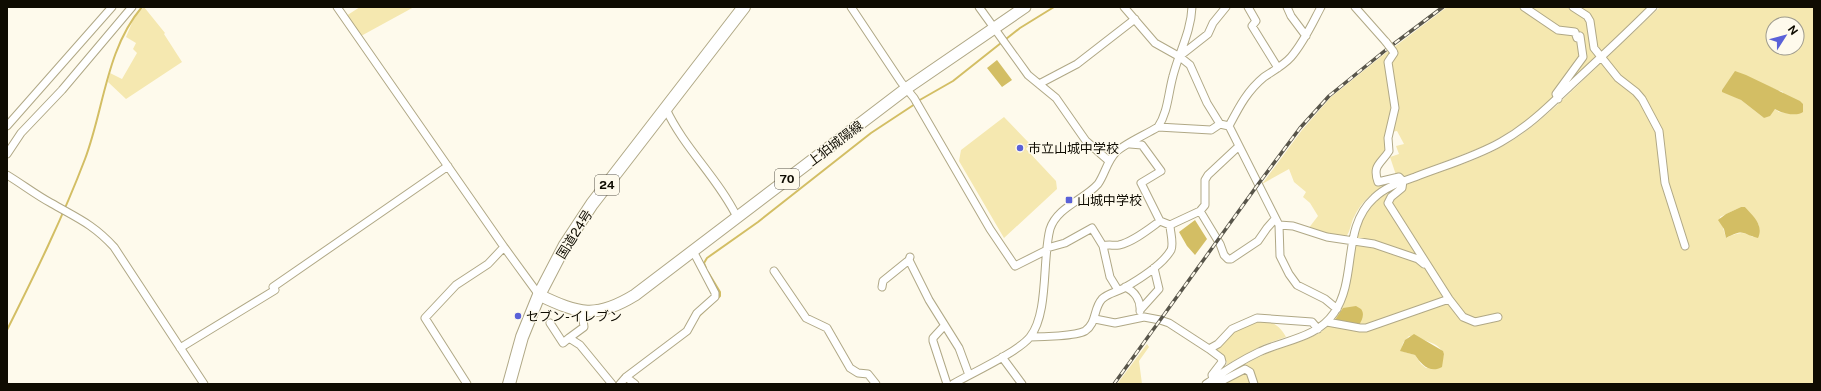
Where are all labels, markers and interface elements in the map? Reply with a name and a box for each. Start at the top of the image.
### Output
north arrow [1765,16,1805,56]
text: N [1786,23,1800,37]
street label: 上狛城陽線 [805,118,866,169]
place label: 市立山城中学校 [1028,141,1119,156]
marker: 市立山城中学校 [1015,143,1025,153]
road number: 70 [775,169,799,189]
road number: 24 [595,175,619,195]
place label: 山城中学校 [1077,193,1142,208]
marker: 山城中学校 [1064,195,1074,205]
street label: 国道24号 [554,207,595,262]
place label: セブン-イレブン [526,309,622,324]
marker: セブン-イレブン [513,311,523,321]

